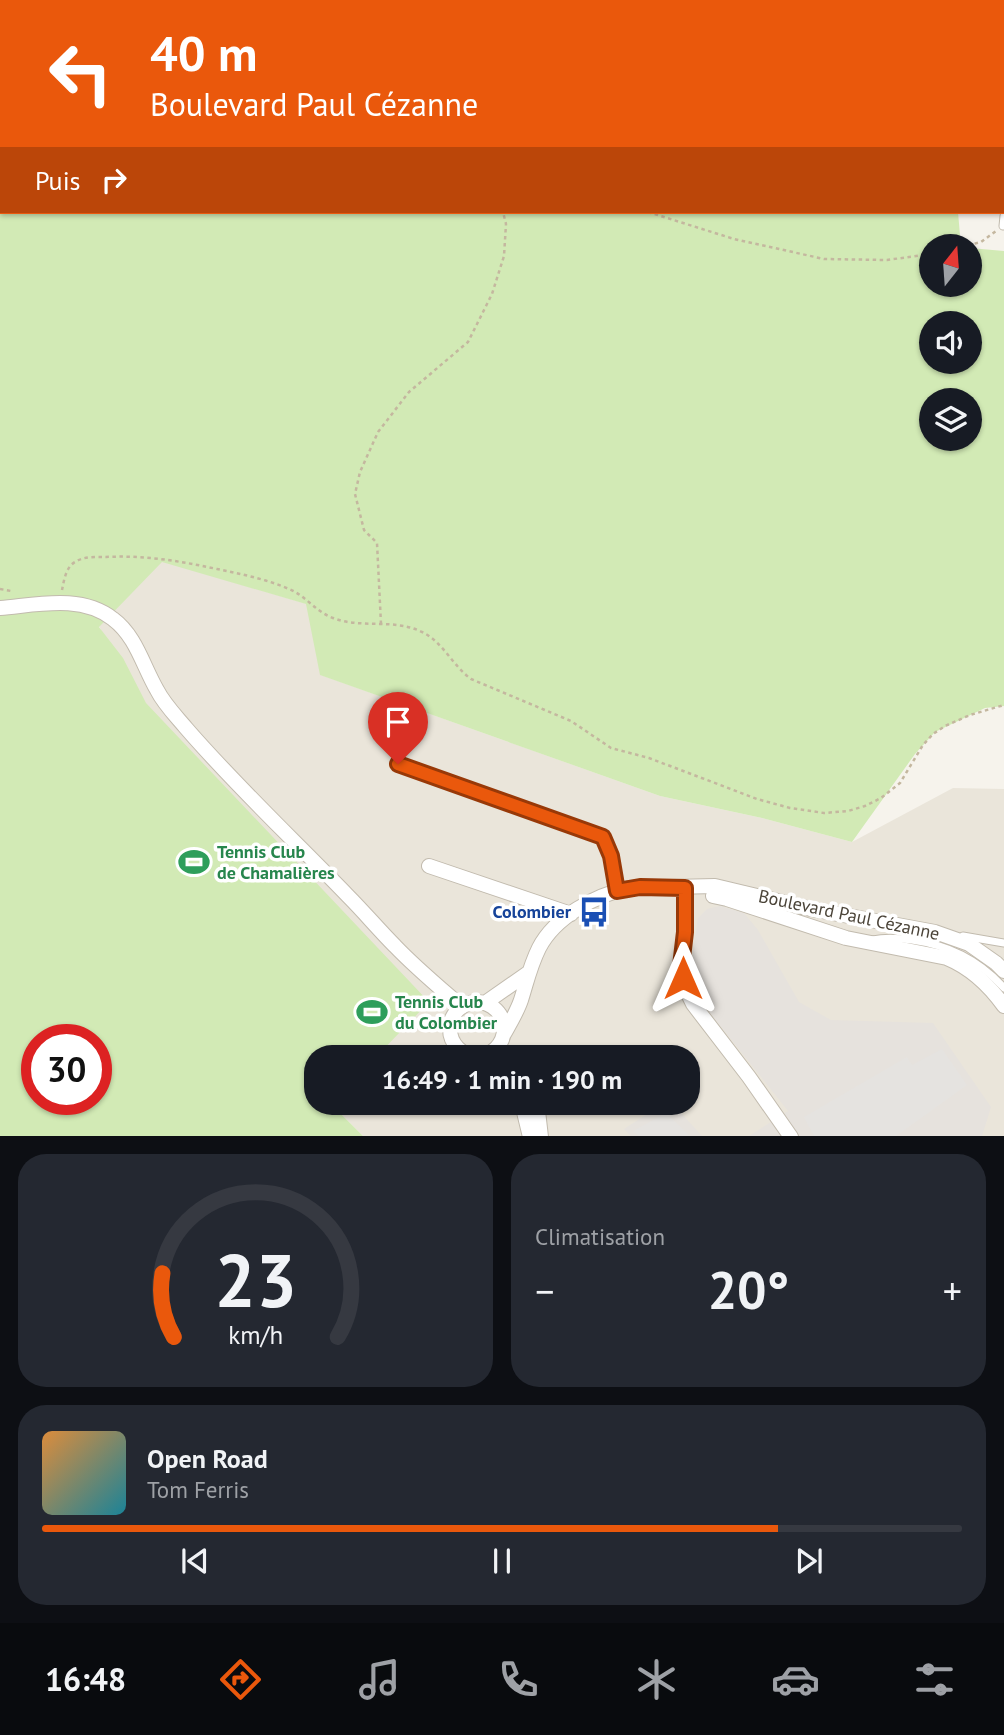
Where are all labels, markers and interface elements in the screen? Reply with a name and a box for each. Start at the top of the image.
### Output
text: 40 m [150,21,257,85]
icon: left [35,28,126,119]
text: Boulevard Paul Cézanne [150,83,478,125]
icon: right [95,161,133,199]
text: Puis [35,164,81,197]
north arrow [919,234,982,298]
map controls [919,234,982,451]
button: sound [919,311,982,374]
button: layers [919,388,982,451]
pin [368,692,428,764]
icon: arrive [379,703,417,741]
place label: Tennis Club de Chamalières [217,840,335,884]
sports icon: Tennis Club de Chamalières [177,845,211,879]
street label: Boulevard Paul Cézanne [756,884,942,945]
bus stop icon: Colombier [577,895,611,929]
place label: Colombier [493,900,572,923]
position arrow [646,941,720,1015]
place label: Tennis Club du Colombier [395,990,498,1034]
sports icon: Tennis Club du Colombier [355,995,389,1029]
speed limit sign: 30 [21,1024,112,1115]
text: 16:49 · 1 min · 190 m [382,1063,622,1096]
text: Climatisation [535,1222,665,1251]
text: 23 [214,1233,297,1327]
text: 20° [708,1256,789,1323]
text: − [535,1266,554,1315]
text: + [943,1266,962,1315]
text: km/h [228,1318,283,1350]
text: Open Road [147,1442,268,1475]
text: Tom Ferris [147,1475,249,1504]
icon: previous [176,1542,214,1580]
icon: pause [483,1542,521,1580]
icon: next [790,1542,828,1580]
icon: directions [216,1655,265,1704]
icon: music [355,1655,404,1704]
icon: phone [494,1655,543,1704]
icon: climate [632,1655,681,1704]
icon: car [771,1655,820,1704]
icon: filters [910,1655,959,1704]
text: 16:48 [45,1658,126,1700]

